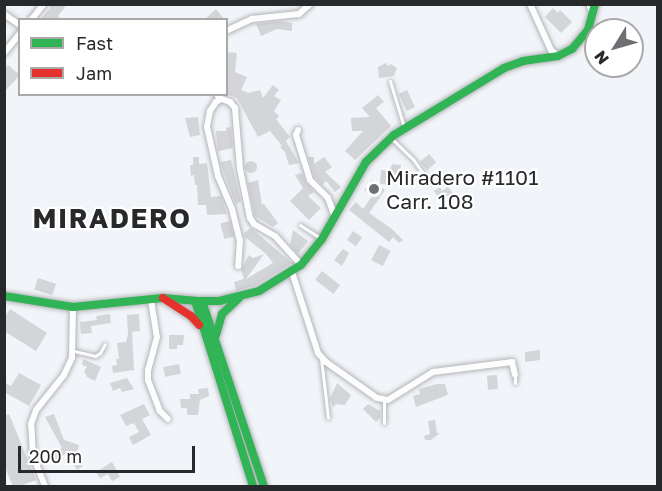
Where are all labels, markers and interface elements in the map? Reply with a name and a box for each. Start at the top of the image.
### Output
legend [18,18,228,96]
north arrow [584,18,644,78]
text: Fast [76,32,113,54]
text: N [590,47,613,69]
text: Jam [76,62,112,84]
place label: Miradero #1101 Carr. 108 [386,164,538,214]
marker: Miradero #1101 Carr. 108 [367,182,381,196]
district label: MIRADERO [33,203,191,235]
scale bar [21,434,198,472]
text: 200 m [29,445,82,467]

